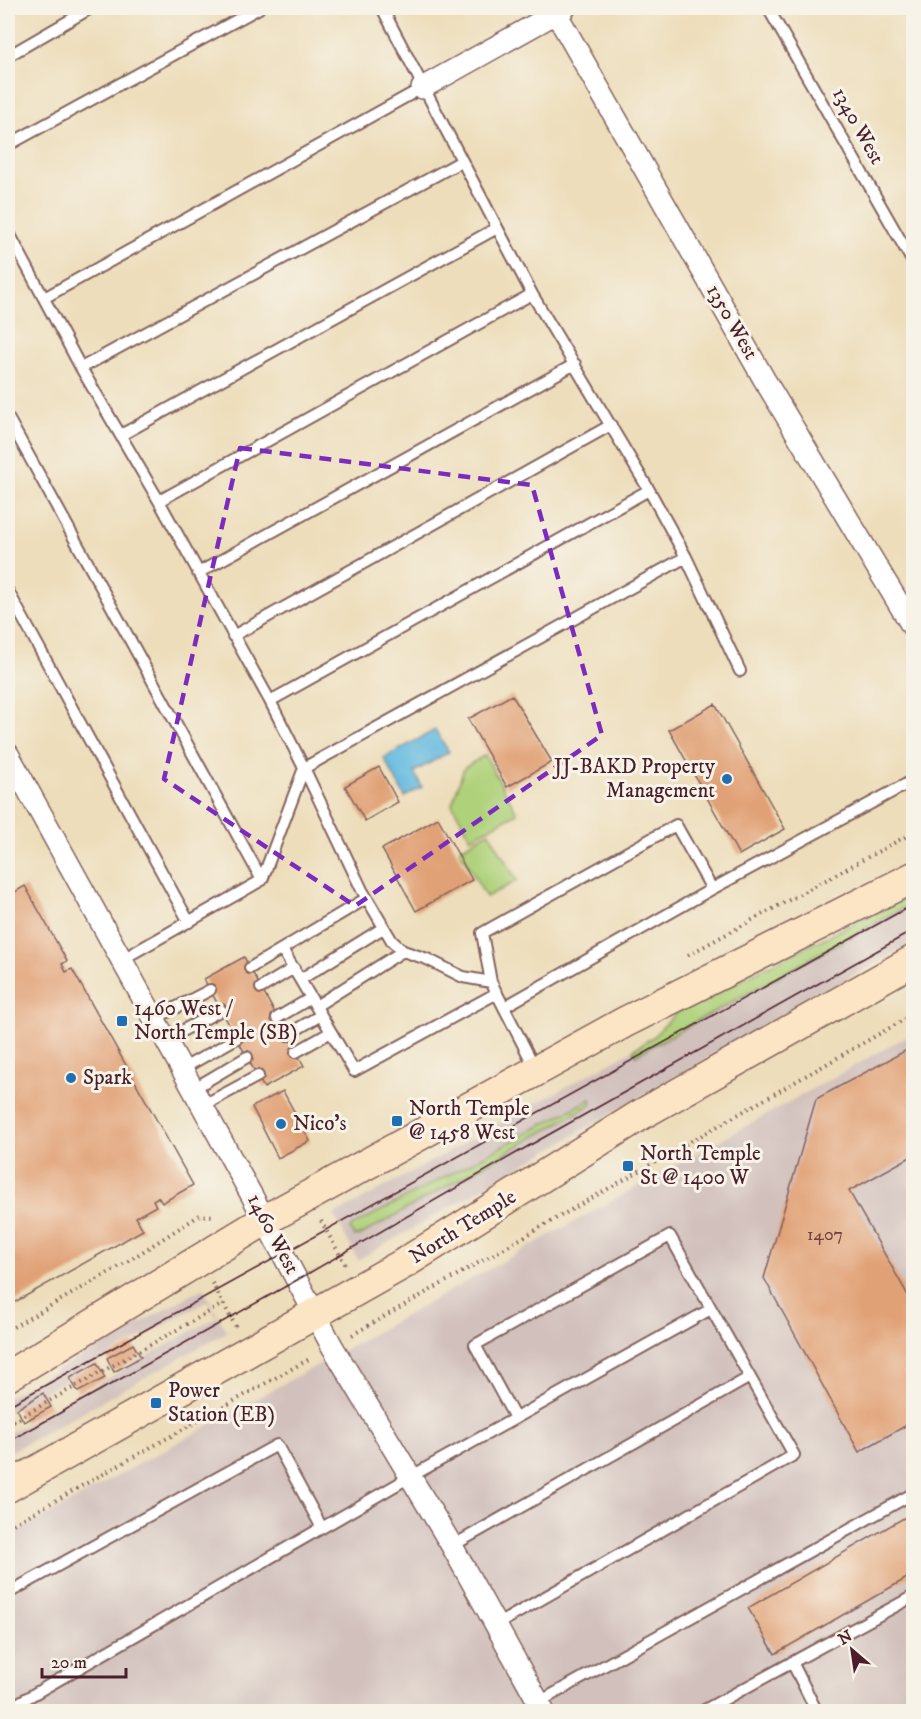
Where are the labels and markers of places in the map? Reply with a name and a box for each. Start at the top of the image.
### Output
place label: JJ-BAKD Property Management [552,754,716,804]
marker: JJ-BAKD Property Management [720,772,734,786]
place label: 1460 West / North Temple (SB) [134,996,297,1046]
marker: 1460 West / North Temple (SB) [115,1014,129,1028]
place label: Spark [83,1065,132,1091]
marker: Spark [64,1071,78,1085]
place label: North Temple @ 1458 West [409,1096,530,1146]
place label: Nico's [293,1111,346,1137]
marker: North Temple @ 1458 West [390,1114,404,1128]
marker: Nico's [274,1117,288,1131]
place label: North Temple St @ 1400 W [640,1141,761,1191]
marker: North Temple St @ 1400 W [621,1159,635,1173]
place label: Power Station (EB) [168,1378,275,1428]
marker: Power Station (EB) [149,1396,163,1410]

